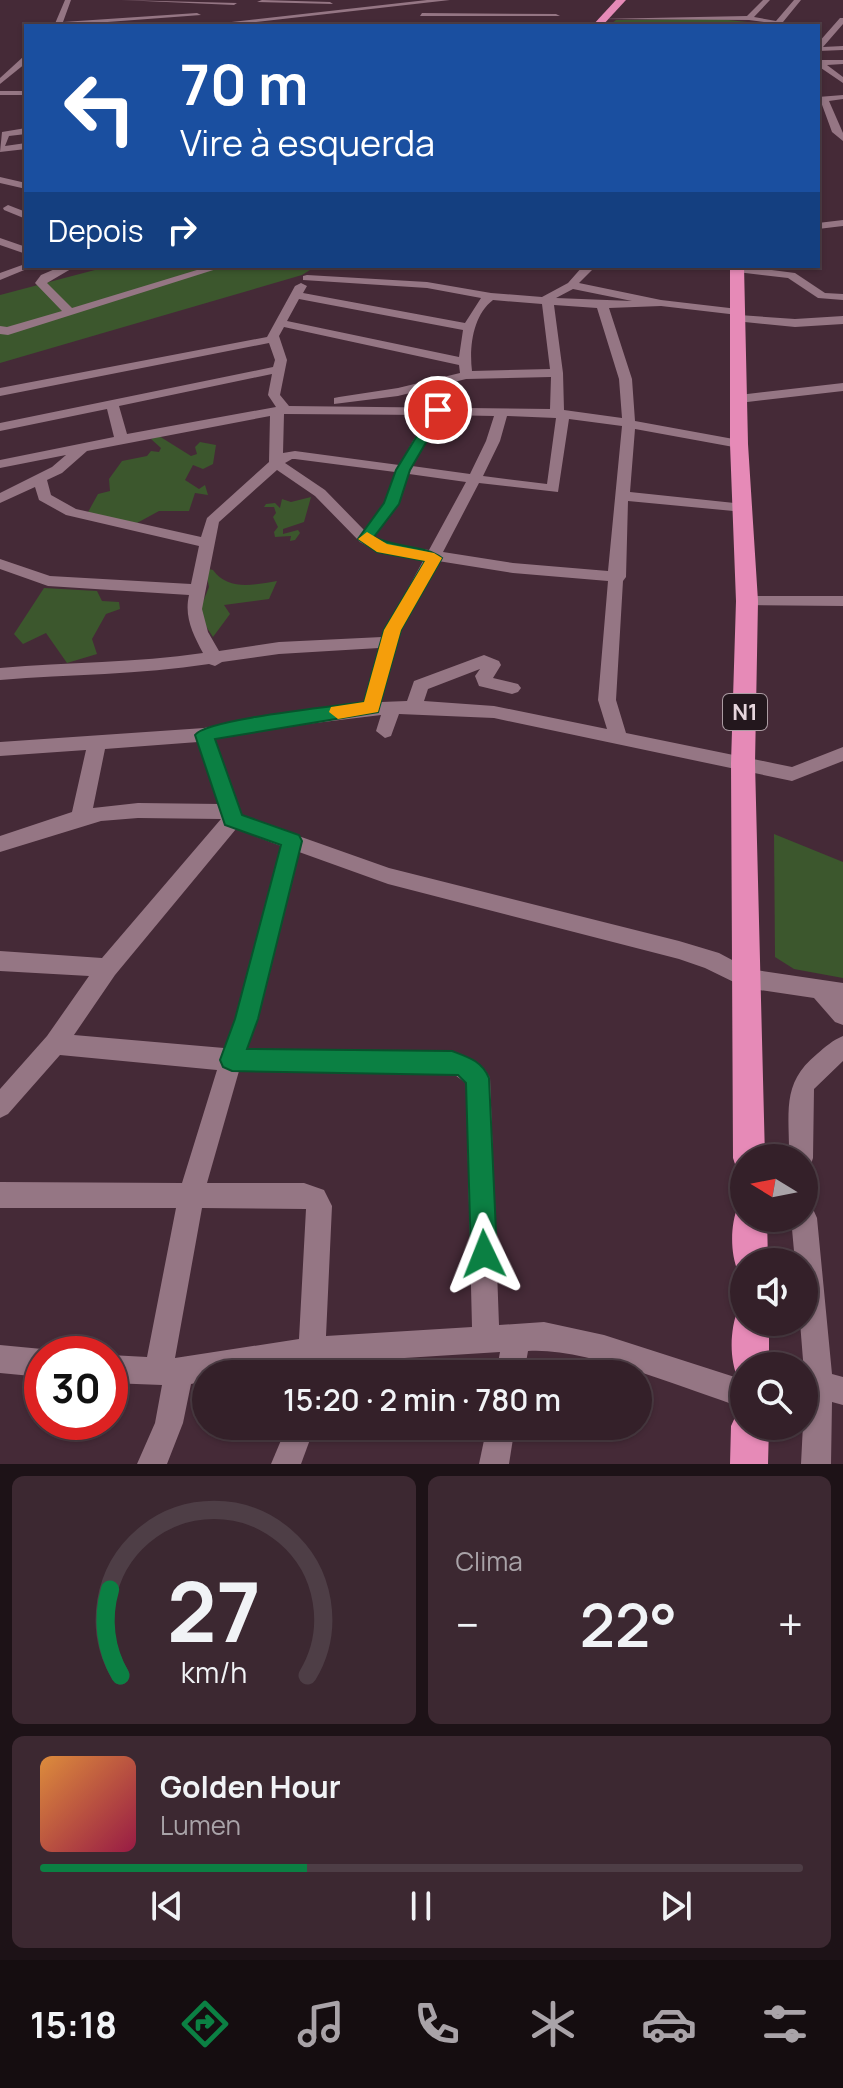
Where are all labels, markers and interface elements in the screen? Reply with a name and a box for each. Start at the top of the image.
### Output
text: 70 m [180,45,308,122]
icon: left [48,56,152,160]
text: Vire à esquerda [180,118,435,167]
icon: right [160,208,204,252]
text: Depois [48,210,144,251]
pin [404,376,472,444]
icon: arrive [416,388,460,432]
road number: N1 [723,694,767,730]
north arrow [730,1144,818,1232]
map controls [730,1144,818,1440]
position arrow [442,1212,526,1296]
button: sound [730,1248,818,1336]
speed limit sign: 30 [24,1336,128,1440]
button: search [730,1352,818,1440]
text: 15:20 · 2 min · 780 m [283,1379,561,1420]
text: Clima [456,1543,523,1579]
text: 27 [167,1553,261,1667]
text: 22° [580,1583,677,1665]
text: − [456,1594,479,1654]
text: + [778,1594,803,1654]
text: km/h [181,1653,247,1692]
text: Golden Hour [160,1766,341,1807]
text: Lumen [160,1807,241,1843]
icon: previous [145,1884,189,1928]
icon: pause [399,1884,443,1928]
icon: next [654,1884,698,1928]
icon: directions [177,1996,233,2052]
icon: music [293,1996,349,2052]
icon: phone [409,1996,465,2052]
icon: climate [525,1996,581,2052]
icon: car [641,1996,697,2052]
icon: filters [757,1996,813,2052]
text: 15:18 [30,2000,117,2049]

